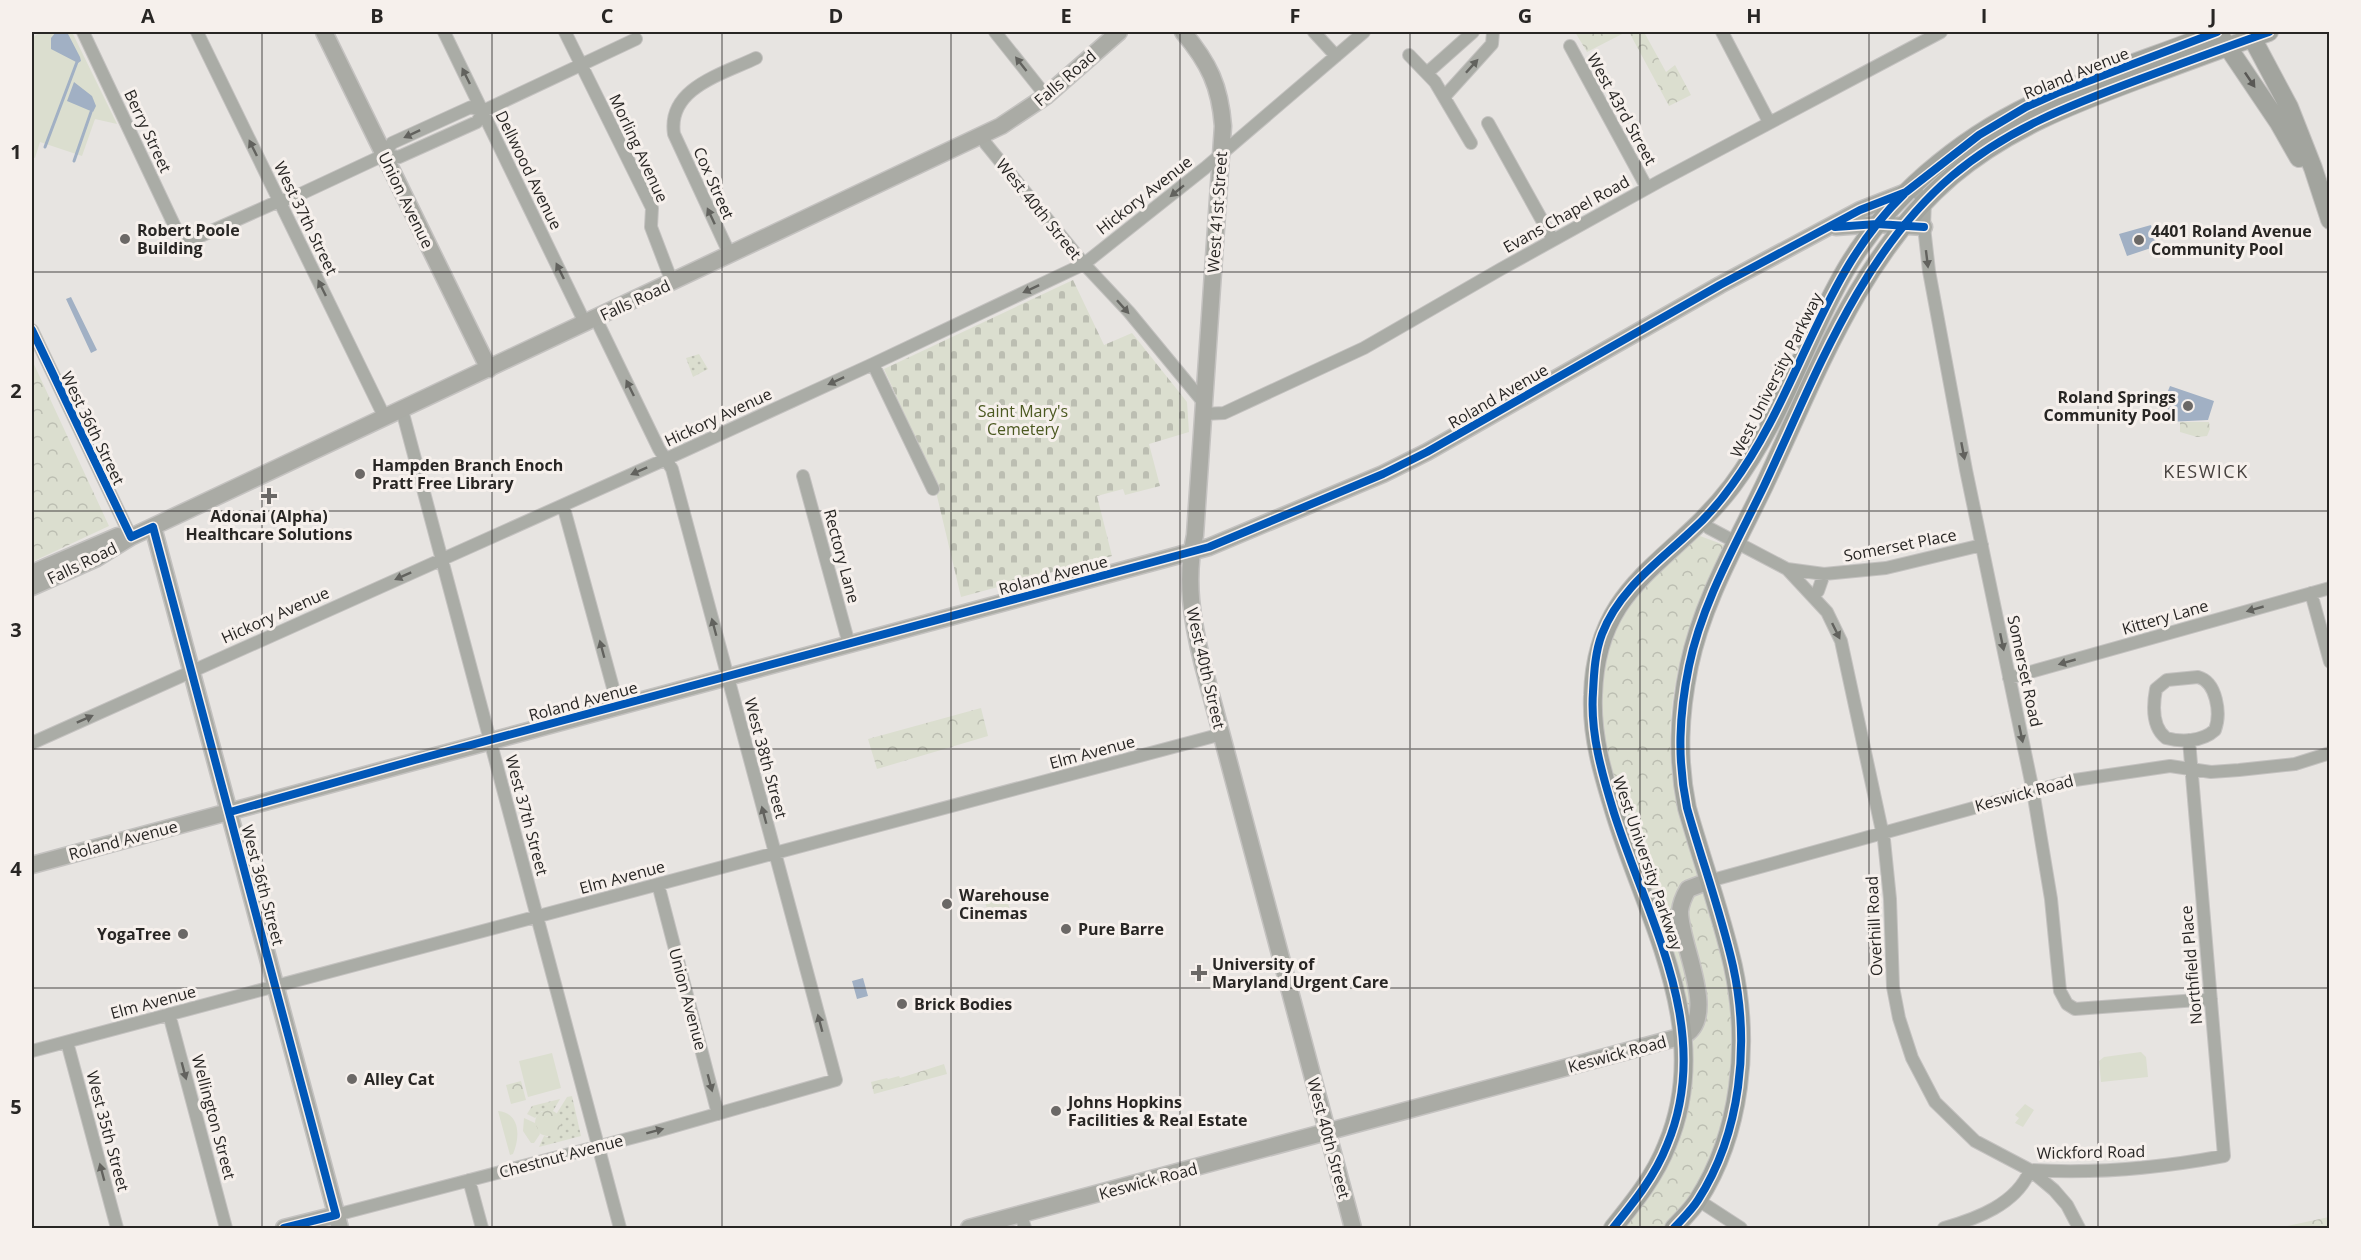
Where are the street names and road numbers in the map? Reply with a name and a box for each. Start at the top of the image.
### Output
street label: Roland Avenue [2020,42,2132,104]
street label: Falls Road [1029,45,1101,111]
street label: West 43rd Street [1582,49,1662,169]
street label: Berry Street [119,86,177,176]
street label: Morling Avenue [604,90,674,206]
street label: Dellwood Avenue [491,107,567,233]
street label: Cox Street [688,143,740,223]
street label: Union Avenue [373,148,439,252]
street label: West 41st Street [1202,150,1232,273]
street label: Hickory Avenue [1092,151,1196,239]
street label: West 40th Street [991,154,1087,264]
street label: West 37th Street [269,157,343,279]
street label: Evans Chapel Road [1499,170,1633,258]
street label: Falls Road [596,274,674,326]
street label: West University Parkway [1725,288,1828,461]
street label: Roland Avenue [1444,358,1552,433]
street label: West 36th Street [56,367,130,489]
street label: Hickory Avenue [661,383,775,451]
street label: Rectory Lane [819,506,865,606]
street label: Somerset Place [1842,523,1958,567]
street label: Falls Road [43,537,121,589]
street label: Roland Avenue [996,550,1110,600]
street label: Hickory Avenue [218,581,332,649]
street label: Kittery Lane [2119,594,2211,640]
street label: West 40th Street [1181,605,1231,731]
street label: Somerset Road [2002,613,2048,729]
street label: Roland Avenue [526,676,640,726]
street label: West 38th Street [739,695,793,821]
street label: Elm Avenue [1047,730,1137,774]
street label: West 37th Street [500,752,554,878]
street label: Keswick Road [1972,769,2076,817]
street label: West University Parkway [1608,773,1688,954]
street label: Roland Avenue [66,815,180,865]
street label: West 36th Street [236,822,290,948]
street label: Elm Avenue [577,855,667,899]
street label: Overhill Road [1860,875,1888,977]
street label: Northfield Place [2175,905,2207,1025]
street label: Union Avenue [664,946,712,1052]
street label: Elm Avenue [108,980,198,1024]
street label: Keswick Road [1565,1030,1669,1078]
street label: Wellington Street [187,1052,241,1182]
street label: West 35th Street [81,1068,135,1194]
street label: West 40th Street [1302,1075,1356,1201]
street label: Chestnut Avenue [497,1129,625,1183]
street label: Wickford Road [2037,1140,2145,1164]
street label: Keswick Road [1096,1157,1200,1205]

